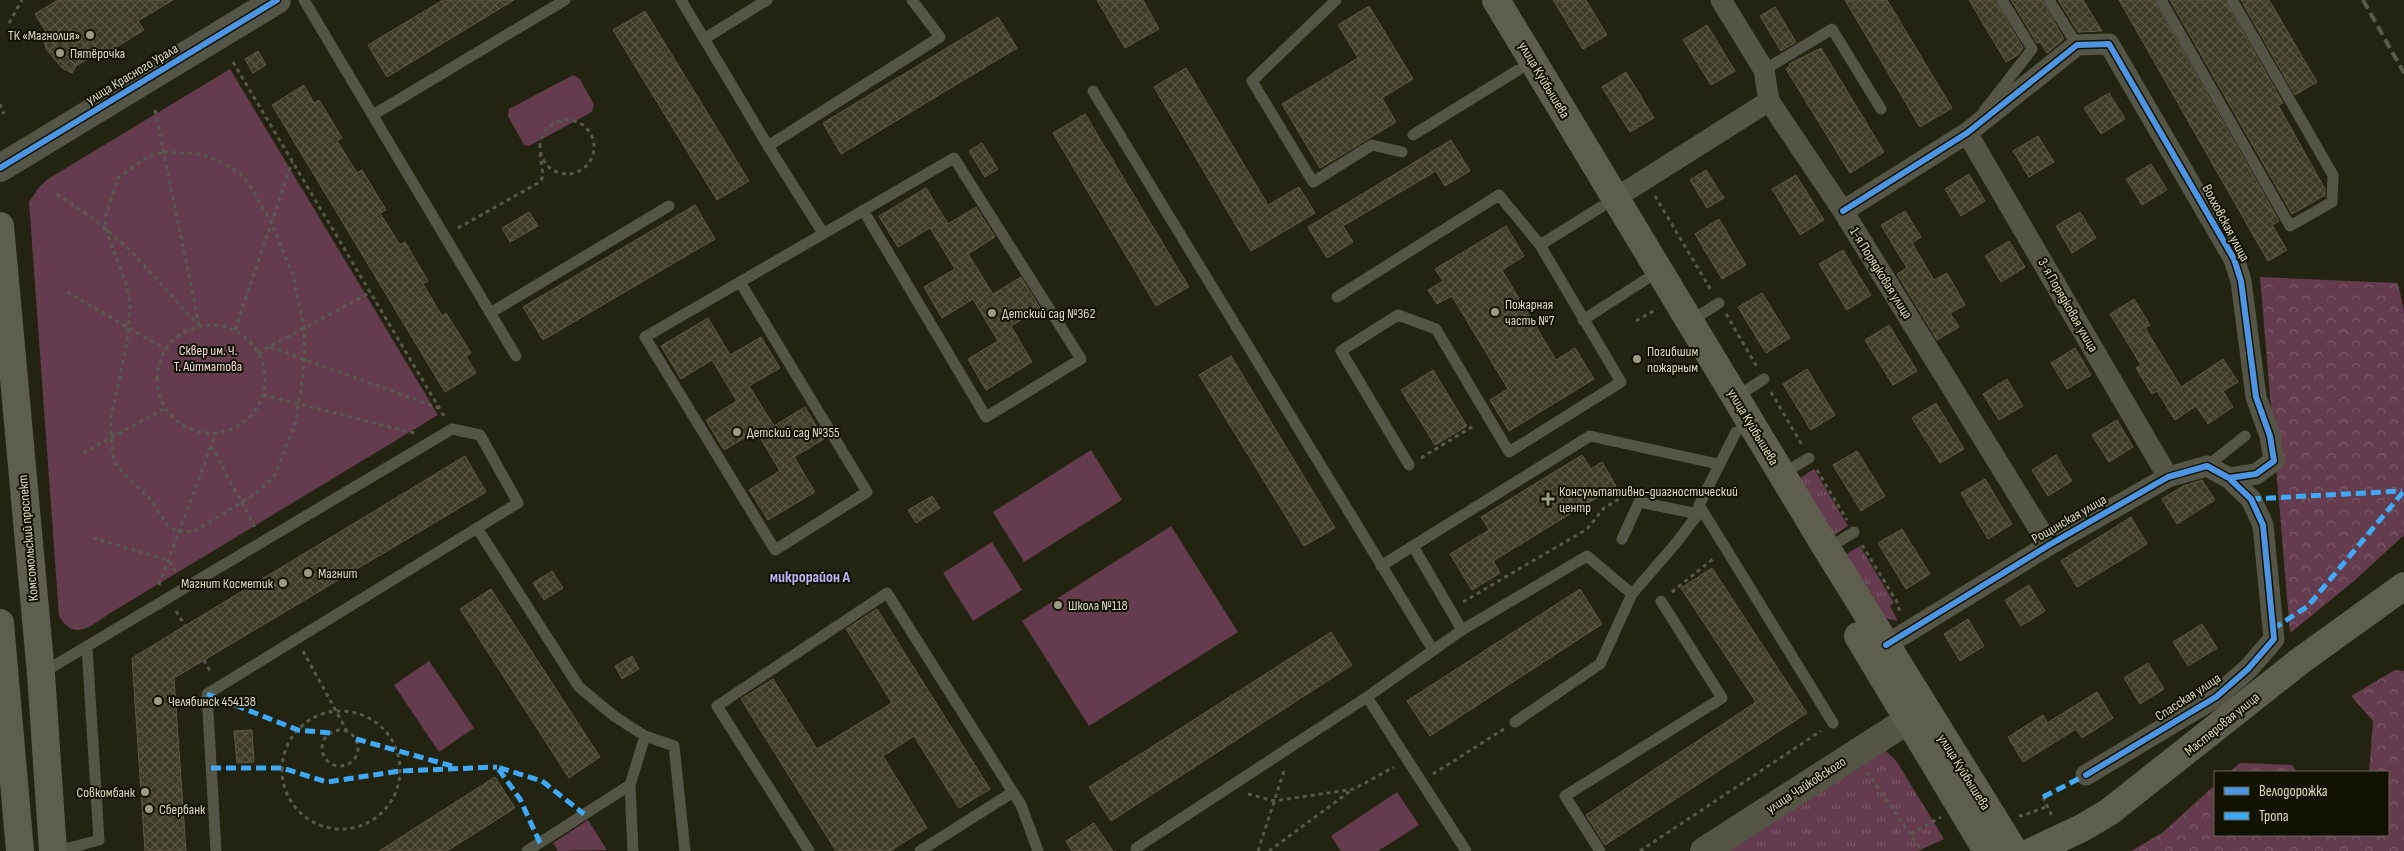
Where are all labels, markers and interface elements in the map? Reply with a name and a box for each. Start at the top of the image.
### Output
place label: ТК «Магнолия» [8,27,80,44]
marker: ТК «Магнолия» [84,29,96,41]
street label: улица Куйбышева [1514,39,1574,121]
street label: улица Красного Урала [83,40,181,108]
place label: Пятёрочка [70,45,125,62]
marker: Пятёрочка [54,47,66,59]
street label: Волховская улица [2199,181,2253,265]
street label: 1-я Порядковая улица [1846,224,1916,322]
street label: 3-я Порядковая улица [2034,255,2102,355]
place label: Пожарная часть №7 [1505,296,1555,329]
place label: Детский сад №362 [1002,305,1096,322]
marker: Пожарная часть №7 [1489,306,1501,318]
marker: Детский сад №362 [986,307,998,319]
park label: Сквер им. Ч. Т. Айтматова [174,342,242,375]
place label: Погибшим пожарным [1647,343,1698,376]
marker: Погибшим пожарным [1631,353,1643,365]
street label: улица Куйбышева [1723,386,1783,468]
place label: Детский сад №355 [747,424,840,441]
marker: Детский сад №355 [731,426,743,438]
street label: Комсомольский проспект [14,474,42,602]
place label: Консультативно-диагностический центр [1559,483,1738,516]
street label: Рощинская улица [2029,491,2109,547]
marker: Консультативно-диагностический центр [1541,492,1555,506]
place label: Магнит [318,565,358,582]
marker: Магнит [302,567,314,579]
district label: микрорайон А [770,568,851,587]
place label: Магнит Косметик [181,575,274,592]
marker: Магнит Косметик [277,577,289,589]
place label: Школа №118 [1068,597,1128,614]
marker: Школа №118 [1052,599,1064,611]
street label: Спасская улица [2152,669,2224,725]
street label: Мастеровая улица [2181,689,2263,759]
place label: Челябинск 454138 [168,693,256,710]
marker: Челябинск 454138 [152,695,164,707]
street label: улица Куйбышева [1934,731,1994,813]
street label: улица Чайковского [1763,753,1849,817]
legend [2214,771,2389,836]
text: Велодорожка [2259,782,2328,801]
place label: Совкомбанк [77,784,136,801]
marker: Совкомбанк [139,786,151,798]
place label: Сбербанк [159,801,206,818]
marker: Сбербанк [143,803,155,815]
text: Тропа [2259,807,2289,826]

